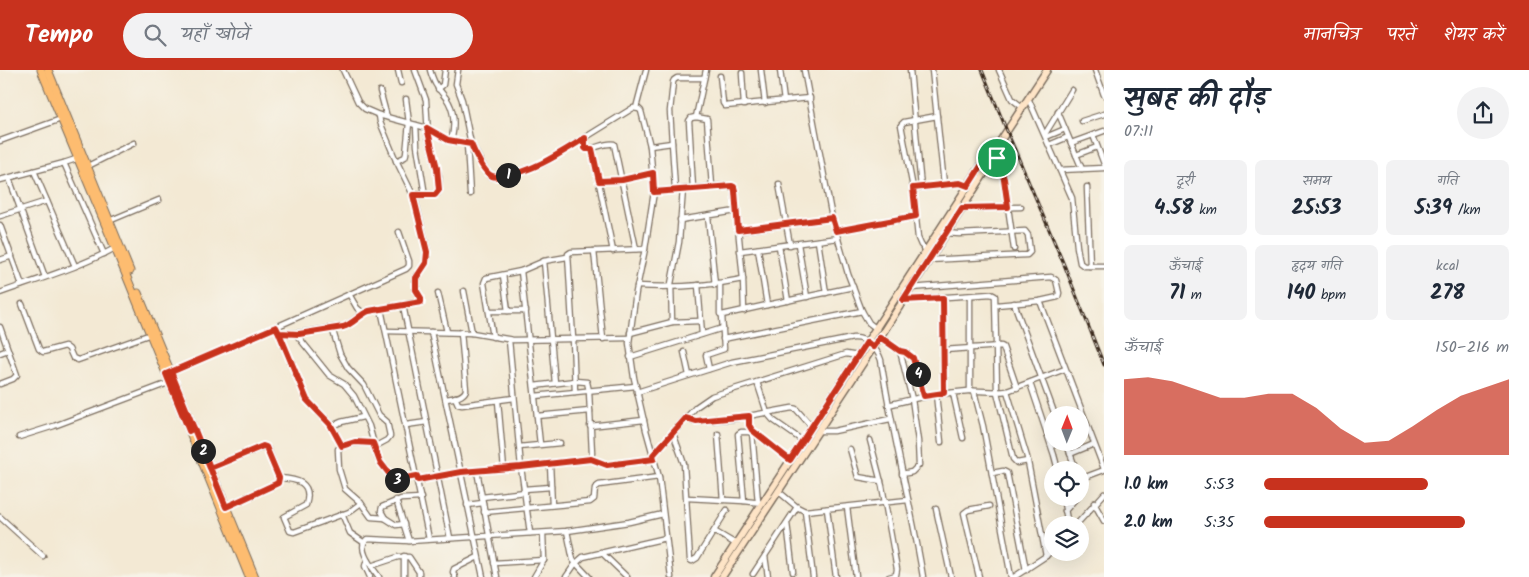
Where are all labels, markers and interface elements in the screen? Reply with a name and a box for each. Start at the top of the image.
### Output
search box [123,13,473,58]
text: Tempo [25,16,93,55]
text: यहाँ खोजें [181,20,250,50]
icon: search [141,21,169,49]
text: मानचित्र [1304,21,1360,50]
text: परतें [1388,21,1415,50]
text: शेयर करें [1443,21,1504,50]
text: सुबह की दौड़ [1124,77,1267,122]
button: share [1457,87,1509,139]
text: 07:11 [1124,119,1153,144]
pin [976,137,1018,179]
icon: arrive [983,144,1011,172]
pin: 1 [496,162,520,188]
text: 1 [506,164,511,186]
text: दूरी [1177,170,1194,192]
text: समय [1302,170,1331,192]
text: गति [1437,170,1458,192]
text: 4.58 [1154,192,1194,225]
text: 25:53 [1291,192,1342,225]
text: 5:39 [1414,192,1452,225]
text: km [1194,199,1217,221]
text: /km [1452,199,1481,221]
text: ऊँचाई [1169,255,1202,277]
text: हृदय गति [1291,255,1342,277]
text: kcal [1436,255,1459,277]
text: 71 [1169,277,1185,310]
text: 140 [1287,277,1315,310]
text: 278 [1430,277,1465,310]
text: m [1185,284,1202,306]
text: bpm [1315,284,1346,306]
text: ऊँचाई [1124,335,1162,360]
text: 150–216 m [1435,335,1509,360]
pin: 4 [906,362,930,386]
text: 4 [915,363,922,385]
north arrow [1044,406,1089,451]
map controls [1044,406,1089,561]
pin: 2 [190,438,216,464]
text: 2 [199,440,208,462]
button: locate [1044,461,1089,506]
pin: 3 [384,468,410,492]
text: 3 [394,469,401,491]
text: 1.0 km [1124,472,1168,497]
text: 5:53 [1204,472,1234,497]
text: 2.0 km [1124,510,1172,535]
text: 5:35 [1204,510,1234,535]
button: layers [1044,516,1089,561]

